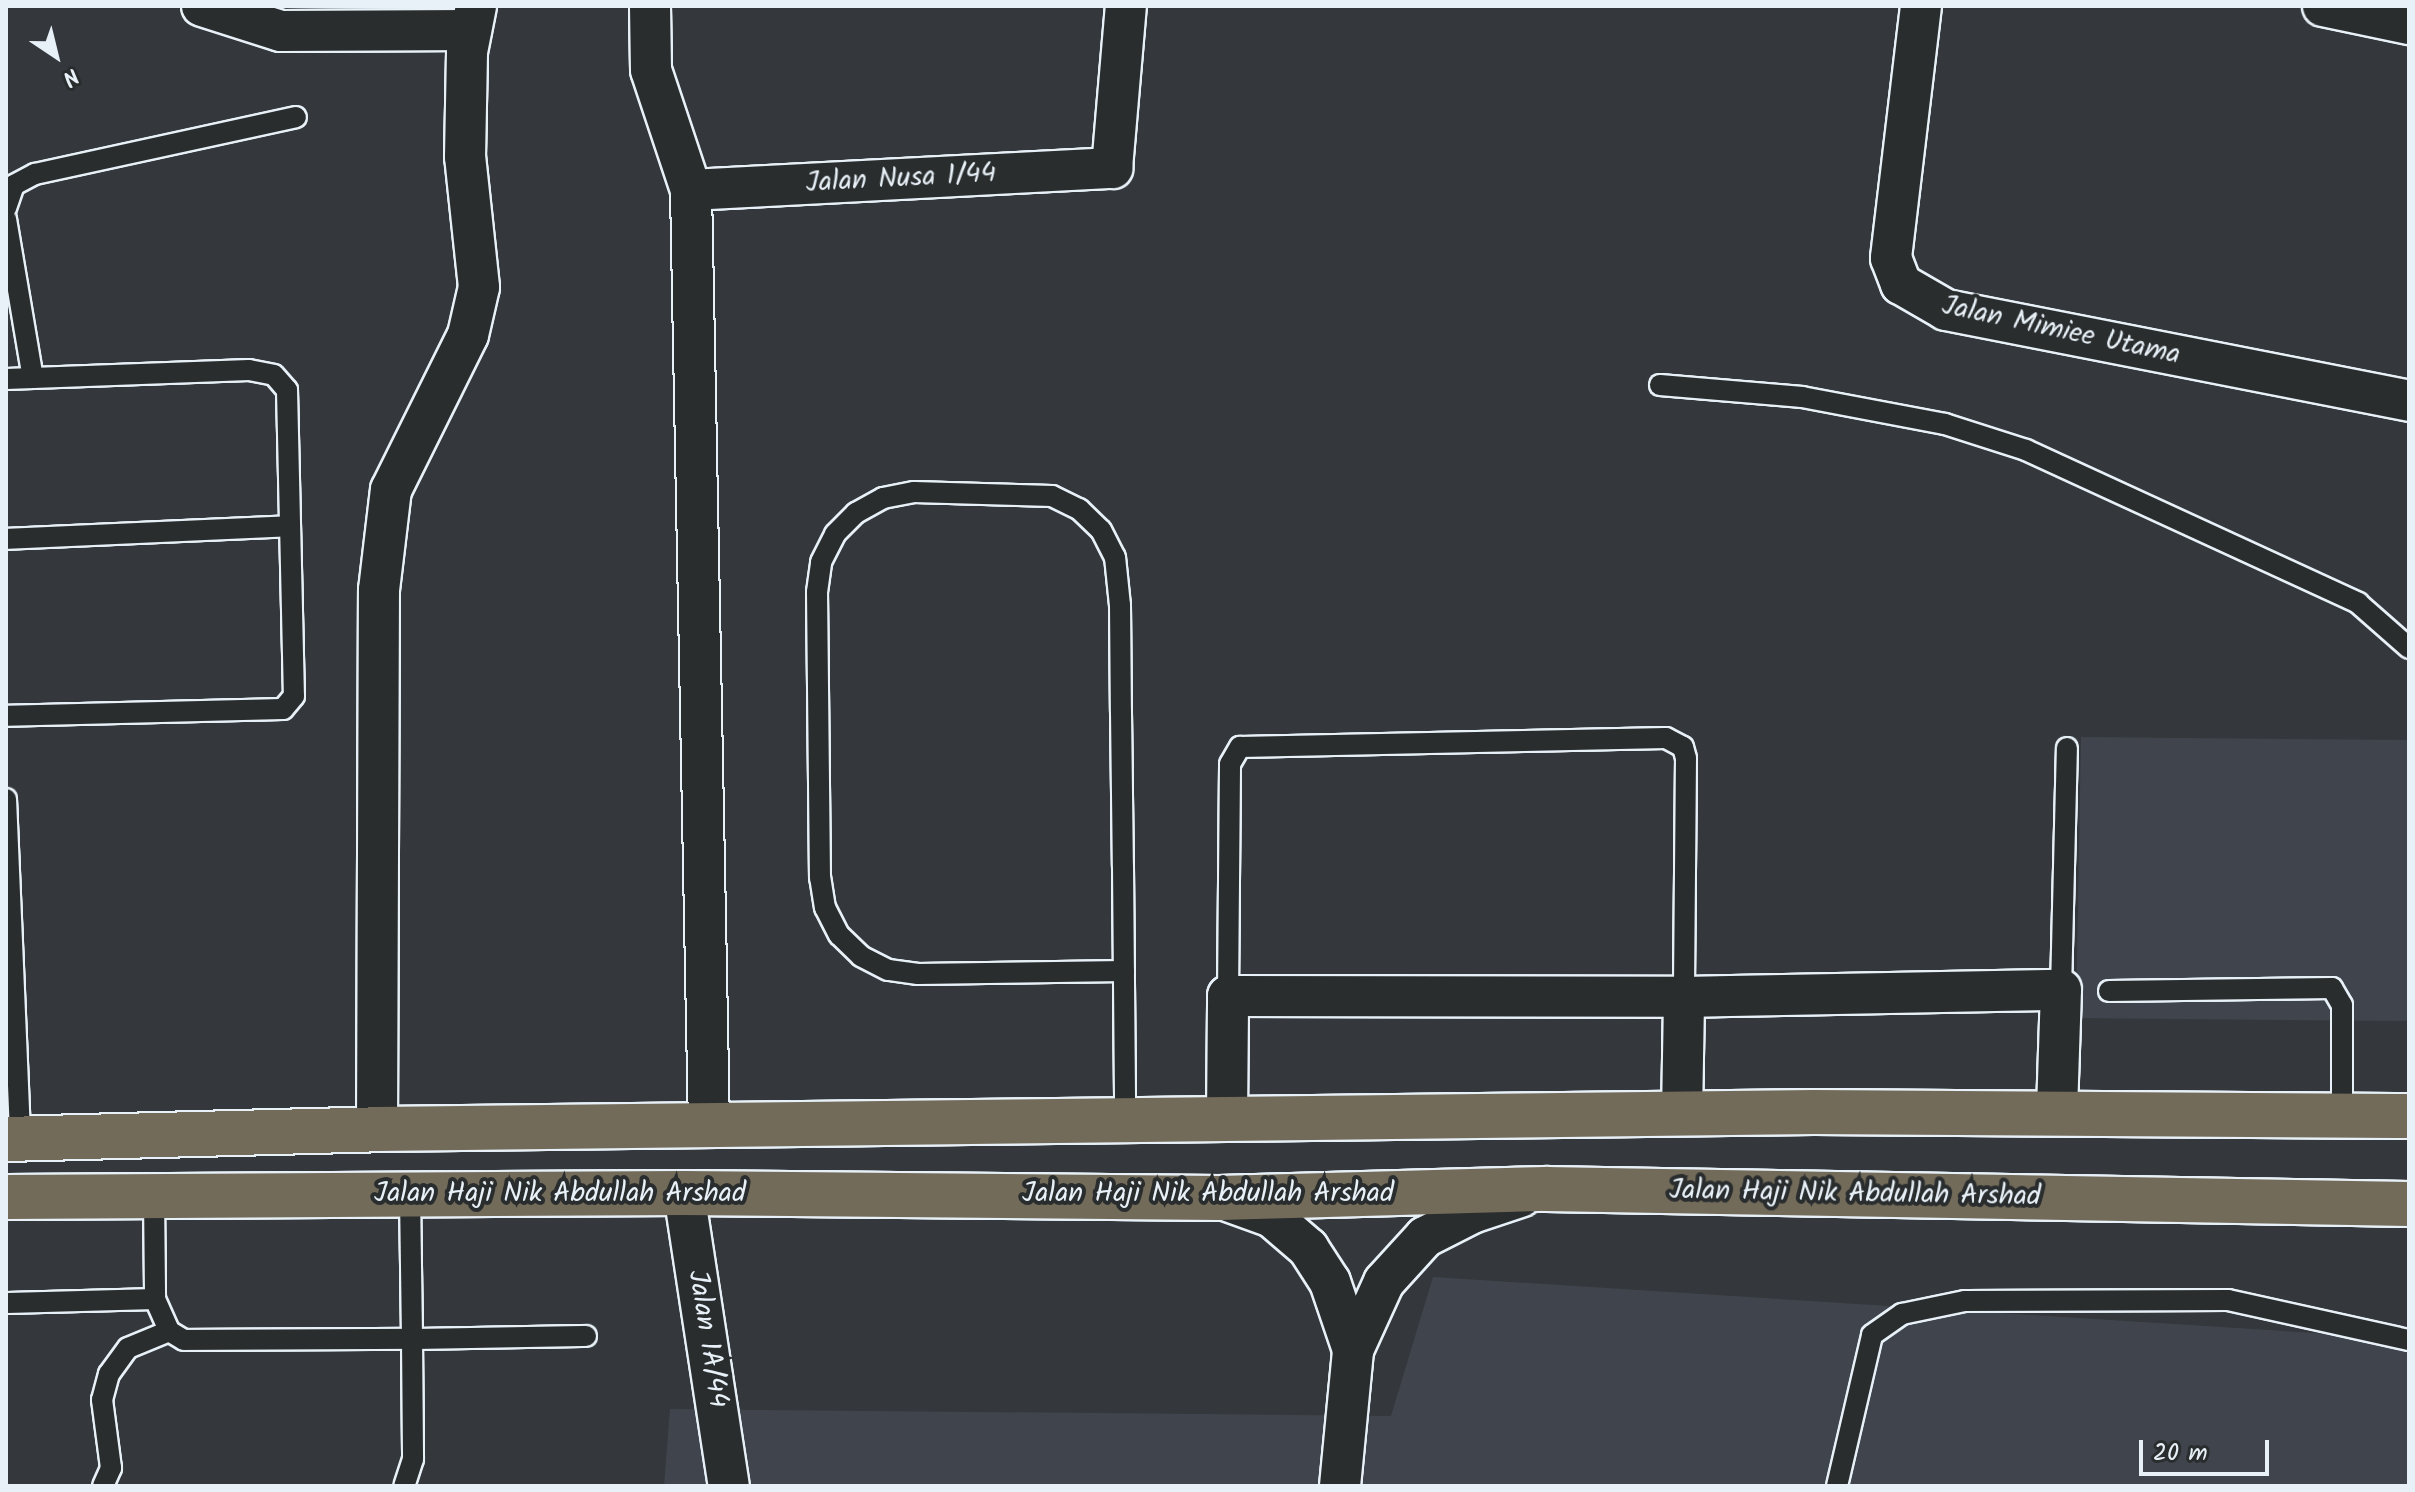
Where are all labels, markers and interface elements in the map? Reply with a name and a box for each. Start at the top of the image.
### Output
north arrow [16,16,96,96]
text: N [54,58,86,94]
street label: Jalan Nusa 1/44 [805,157,997,201]
street label: Jalan Mimiee Utama [1939,289,2183,373]
street label: Jalan Haji Nik Abdullah Arshad [1669,1174,2041,1214]
street label: Jalan Haji Nik Abdullah Arshad [374,1177,746,1211]
street label: Jalan Haji Nik Abdullah Arshad [1022,1177,1394,1211]
street label: Jalan 1A/44 [680,1268,734,1410]
scale bar [2143,1424,2273,1474]
text: 20 m [2153,1434,2208,1473]

